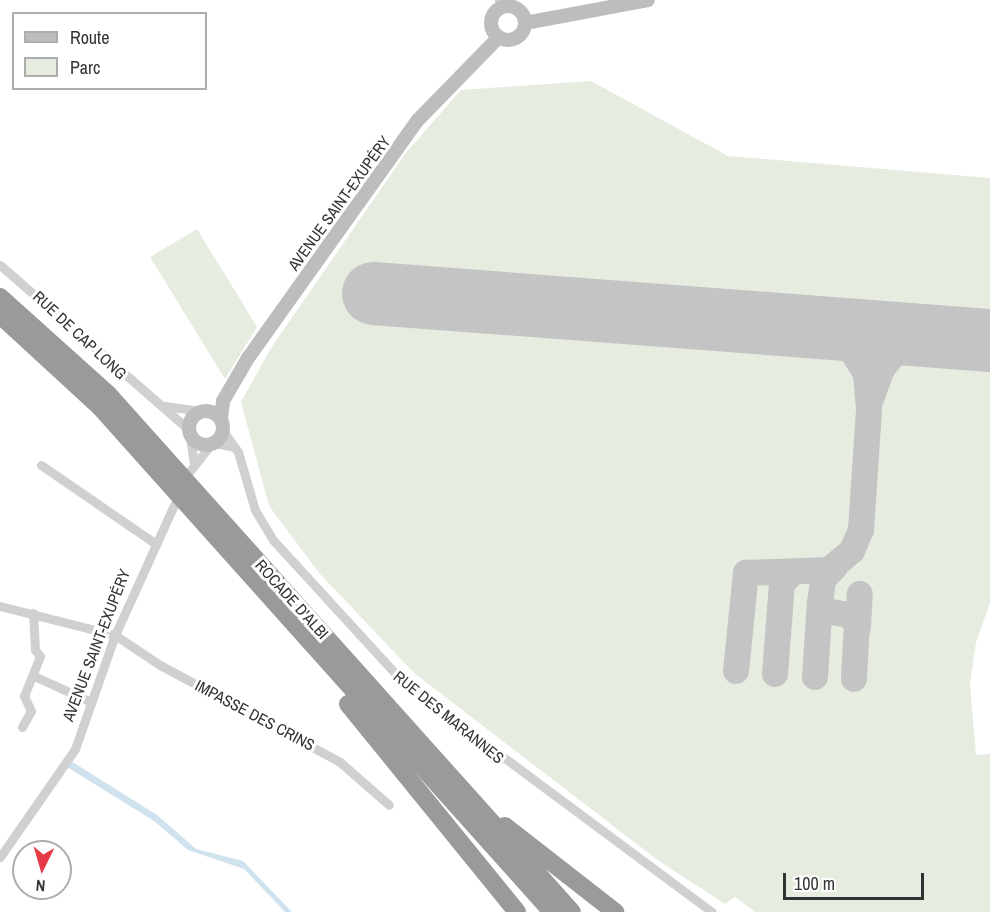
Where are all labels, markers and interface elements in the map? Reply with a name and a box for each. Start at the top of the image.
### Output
legend [12,12,207,90]
text: Route [70,25,109,50]
text: Parc [70,55,100,80]
street label: AVENUE SAINT-EXUPÉRY [284,132,394,274]
street label: RUE DE CAP LONG [29,287,131,383]
street label: ROCADE D'ALBI [251,555,333,643]
street label: AVENUE SAINT-EXUPÉRY [58,566,134,724]
street label: RUE DES MARANNES [390,667,508,767]
street label: IMPASSE DES CRINS [192,675,318,755]
north arrow [12,840,72,900]
scale bar [786,861,927,899]
text: 100 m [794,871,835,896]
text: N [35,875,46,897]

